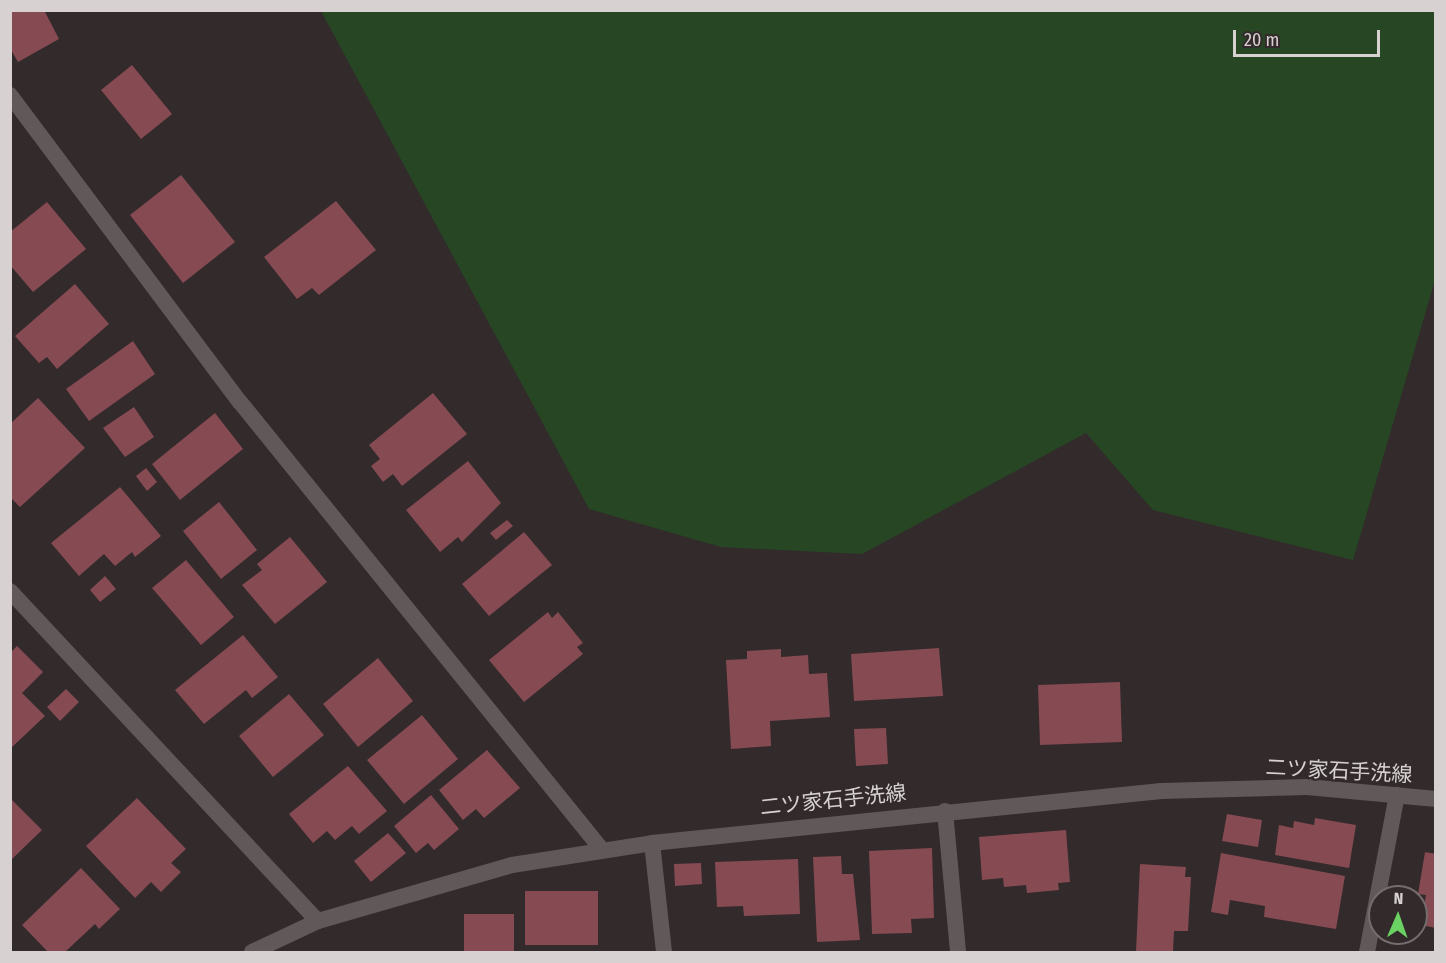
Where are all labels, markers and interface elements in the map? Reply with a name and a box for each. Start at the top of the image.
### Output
scale bar [1236,18,1383,56]
text: 20 m [1244,29,1279,51]
street label: 二ツ家石手洗線 [1265,755,1413,787]
street label: 二ツ家石手洗線 [759,780,907,820]
north arrow [1368,885,1428,945]
text: N [1393,889,1404,908]

